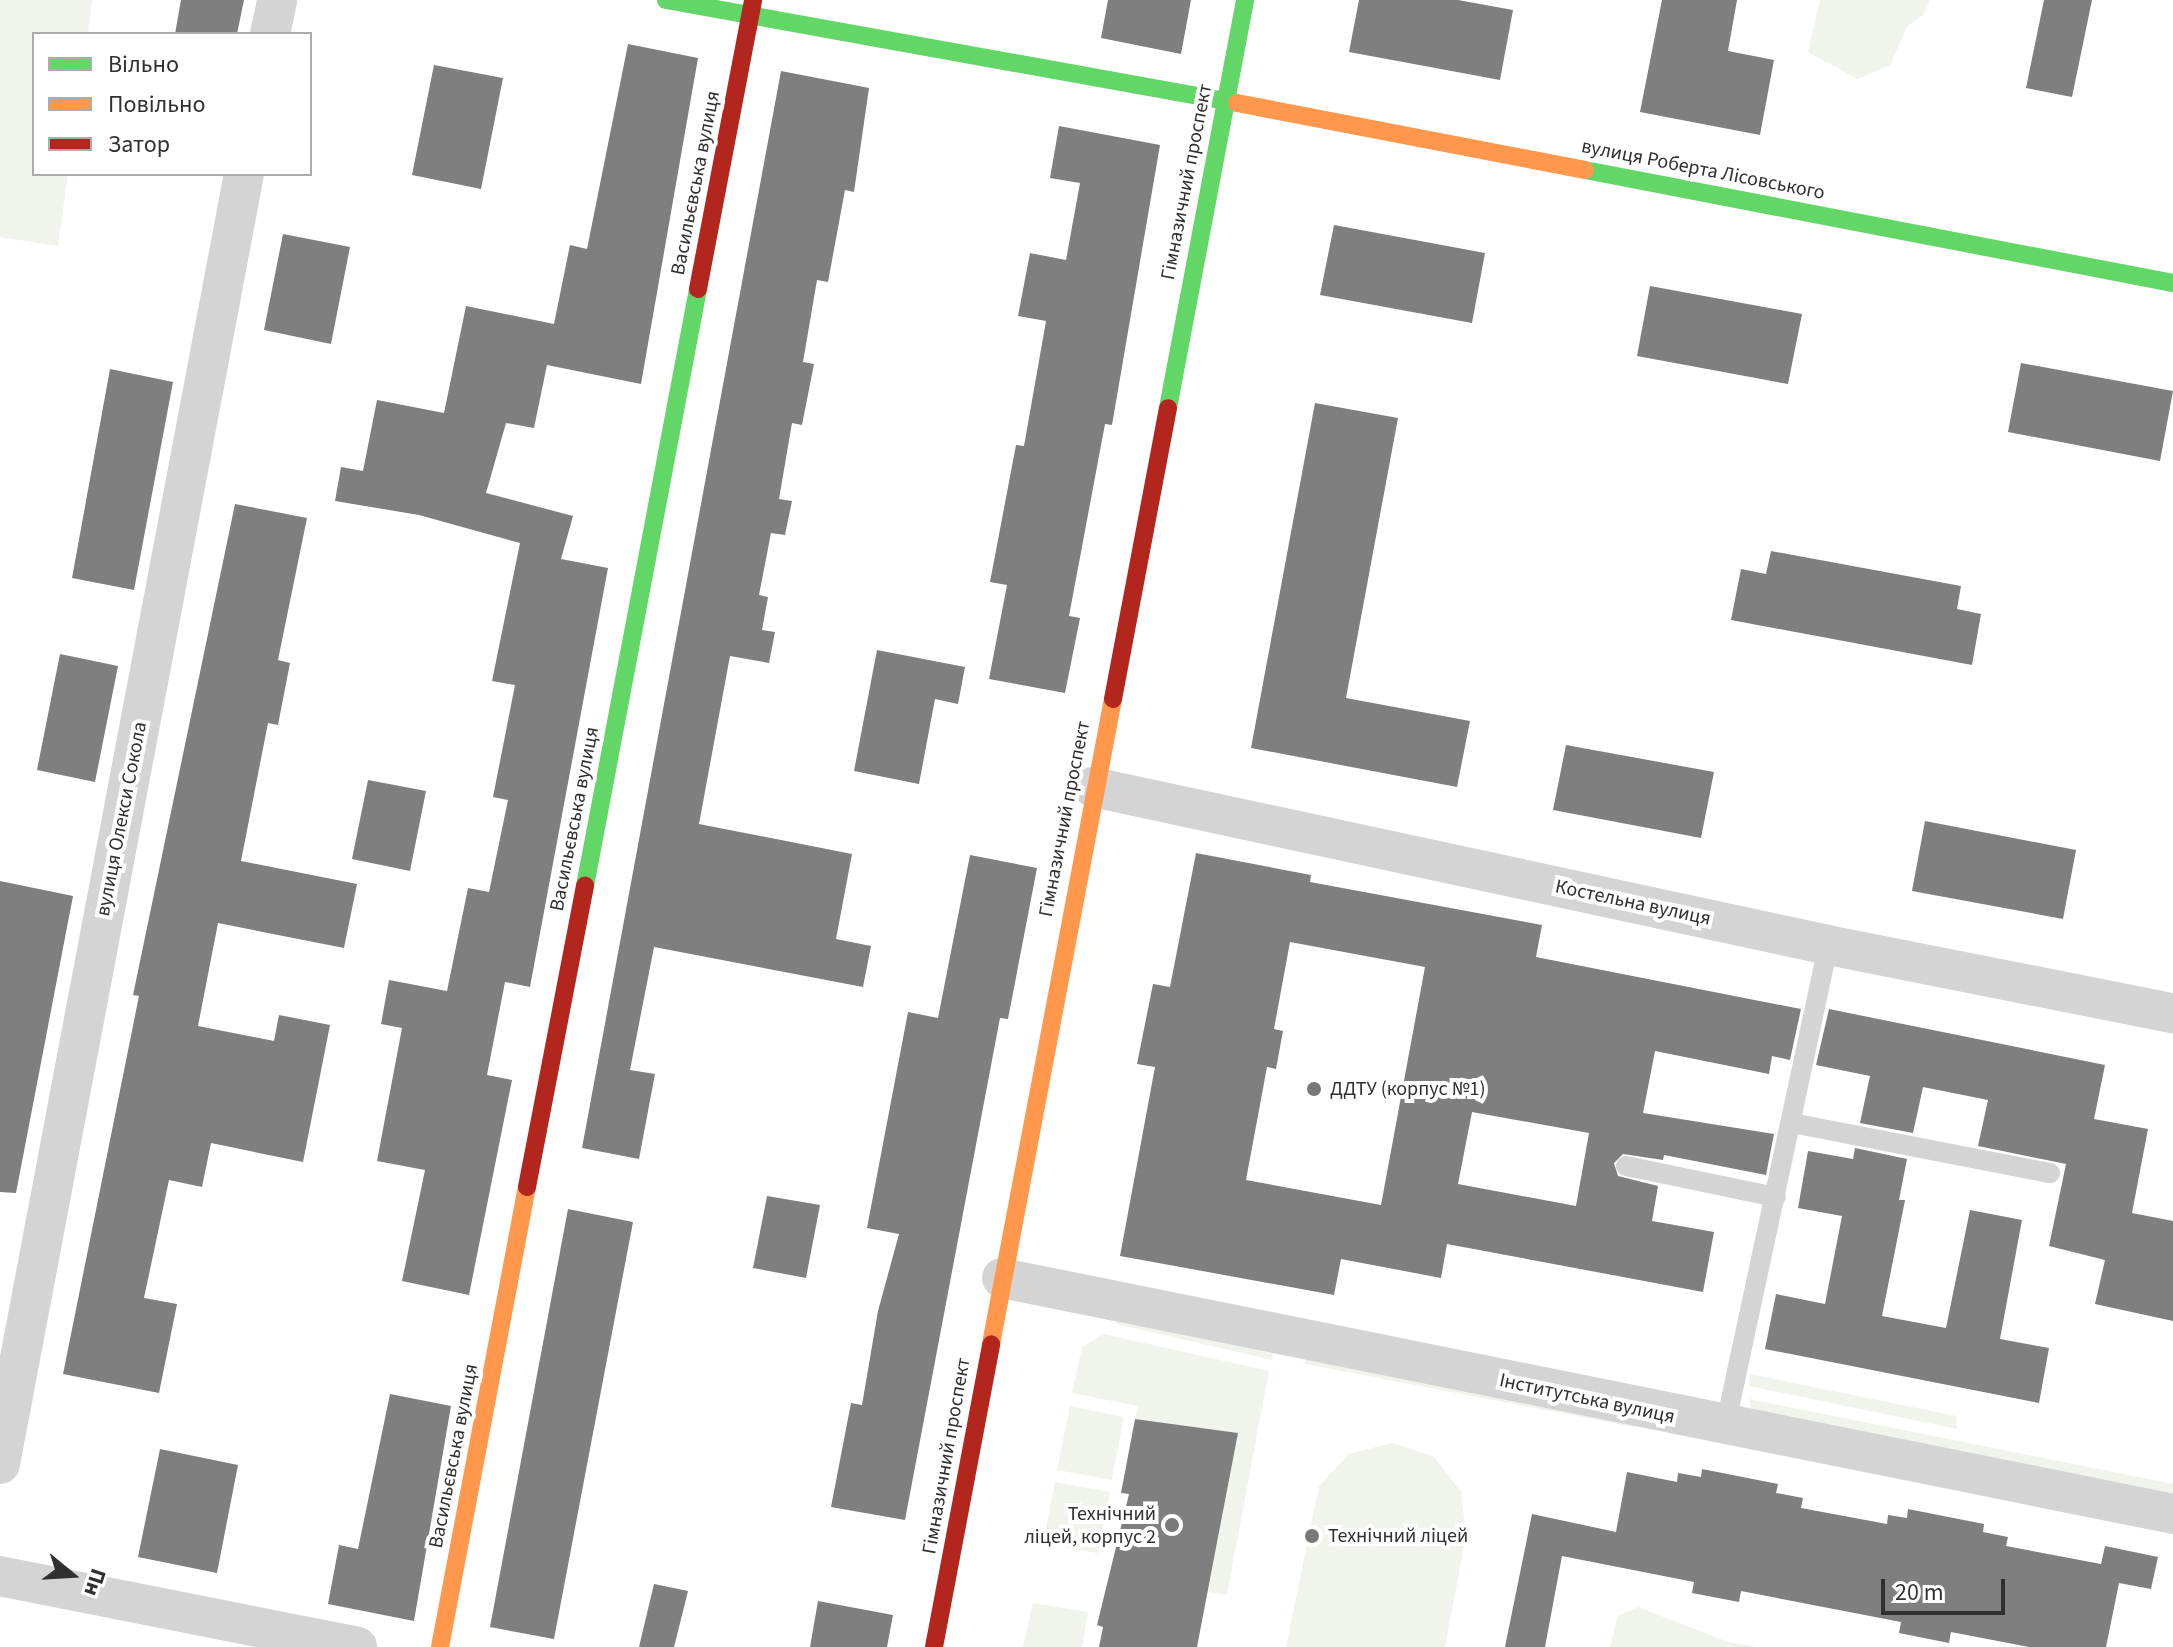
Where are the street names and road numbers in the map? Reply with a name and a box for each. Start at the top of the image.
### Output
street label: Гімназичний проспект [1156,82,1218,282]
street label: Васильєвська вулиця [666,89,726,277]
street label: вулиця Роберта Лісовського [1579,135,1827,205]
street label: Гімназичний проспект [1034,719,1096,919]
street label: вулиця Олекси Сокола [91,720,153,918]
street label: Васильєвська вулиця [545,725,605,913]
street label: Костельна вулиця [1553,875,1713,931]
street label: Гімназичний проспект [918,1356,976,1556]
street label: Васильєвська вулиця [424,1362,484,1550]
street label: Інститутська вулиця [1497,1369,1677,1429]

